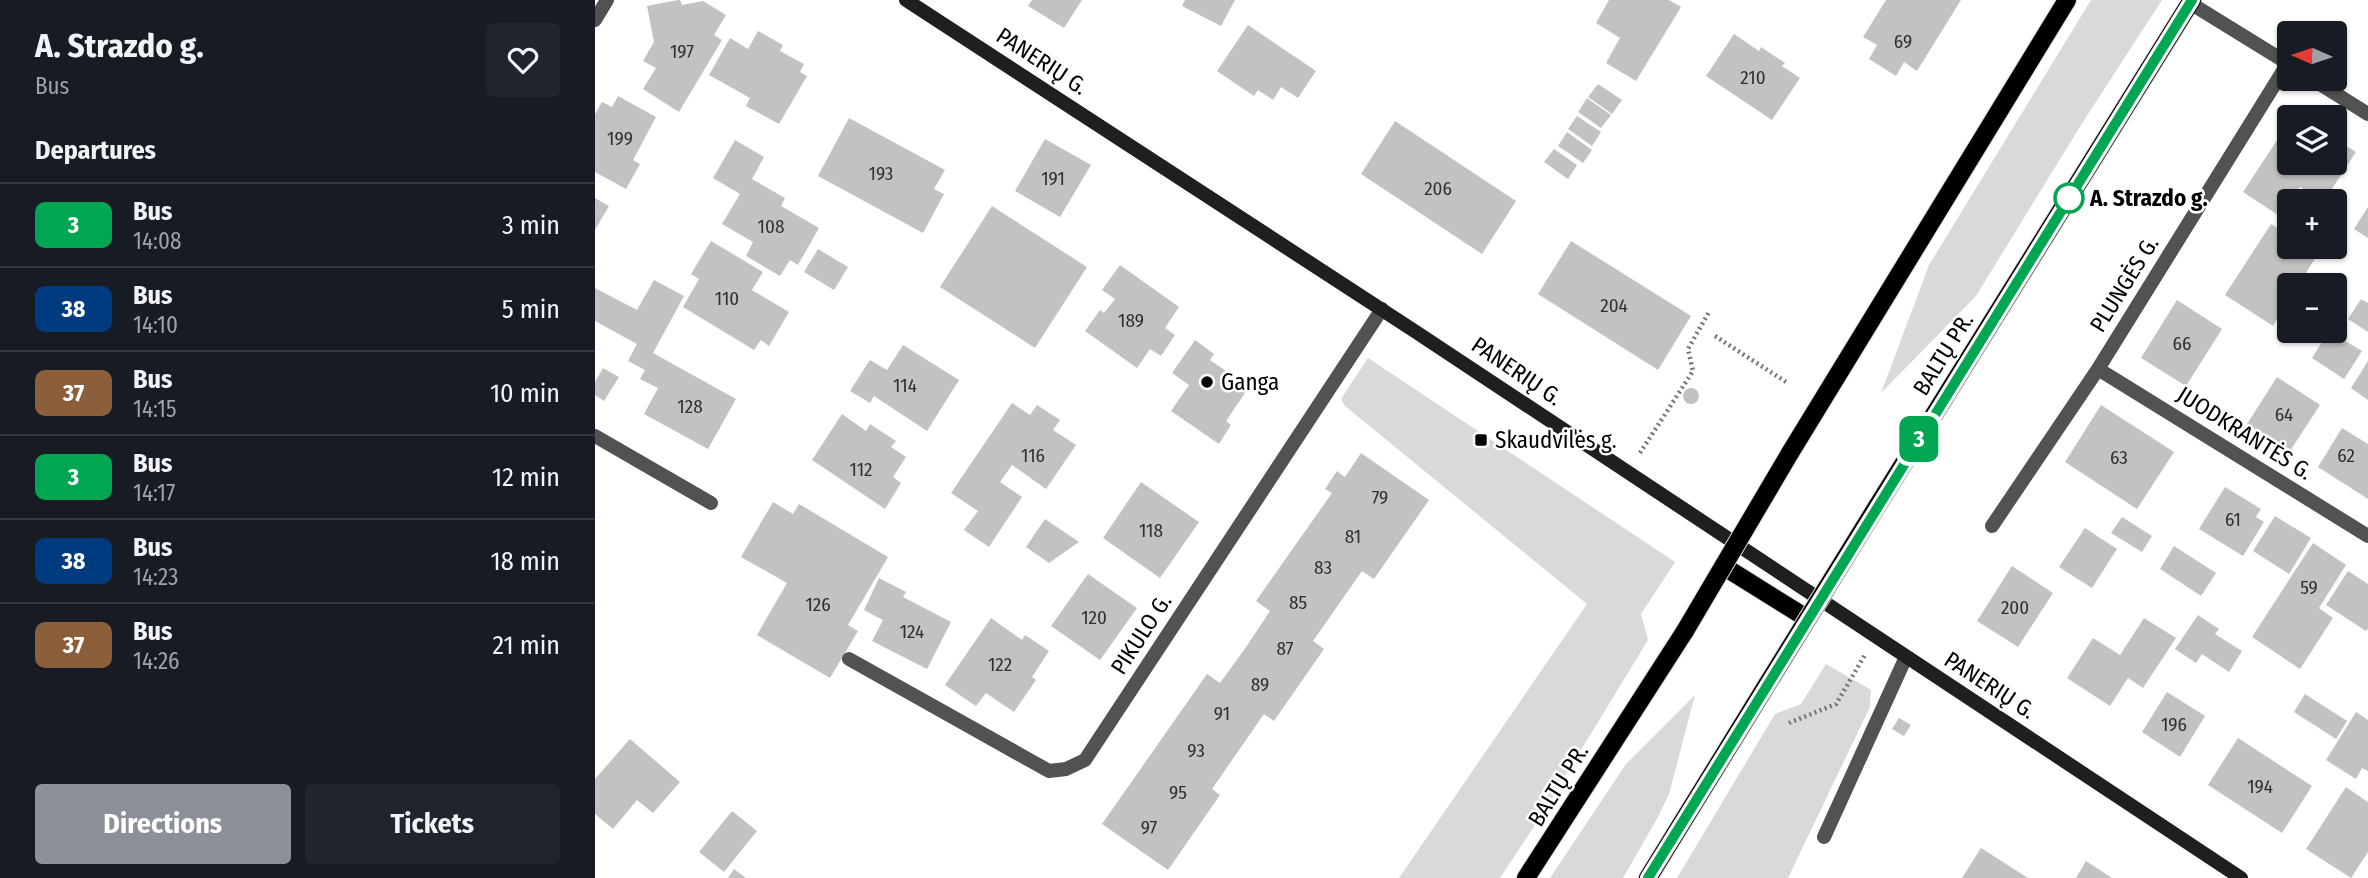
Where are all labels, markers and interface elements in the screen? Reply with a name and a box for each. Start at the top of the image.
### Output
street label: PANERIŲ G. [991,21,1093,101]
north arrow [2277,21,2347,91]
map controls [2277,21,2347,343]
button: heart [486,23,560,97]
text: A. Strazdo g. [35,26,204,66]
house number: 69 [1894,30,1912,53]
house number: 197 [670,40,694,63]
house number: 210 [1740,66,1766,89]
text: Bus [35,72,69,100]
button: layers [2277,105,2347,175]
house number: 199 [607,127,633,150]
text: Departures [35,135,156,166]
house number: 193 [869,162,893,185]
house number: 191 [1041,167,1065,190]
house number: 206 [1424,177,1452,200]
marker: A. Strazdo g. [2054,183,2084,213]
place label: A. Strazdo g. [2089,184,2208,212]
button: + [2277,189,2347,259]
text: Bus [133,196,172,227]
text: 3 min [502,210,560,241]
text: 3 [68,211,79,239]
house number: 108 [758,215,784,238]
text: 14:08 [133,227,181,255]
street label: PLUNGĖS G. [2084,231,2164,337]
button: − [2277,273,2347,343]
text: Bus [133,280,172,311]
house number: 110 [715,287,739,310]
text: 5 min [502,294,560,325]
house number: 204 [1600,294,1628,317]
text: 38 [61,295,86,323]
street label: BALTŲ PR. [1907,308,1979,400]
house number: 189 [1118,309,1144,332]
text: 14:10 [133,311,178,339]
street label: PANERIŲ G. [1466,331,1568,411]
house number: 66 [2173,332,2191,355]
text: Bus [133,364,172,395]
place label: Ganga [1221,368,1279,396]
house number: 114 [893,374,917,397]
marker: Ganga [1199,374,1215,390]
text: 10 min [490,378,560,409]
text: 37 [63,379,84,407]
street label: JUODKRANTĖS G. [2172,380,2318,486]
text: 14:15 [133,395,177,423]
house number: 128 [677,395,703,418]
house number: 64 [2275,403,2293,426]
line badge: 3 [1896,416,1942,462]
text: 3 [1913,425,1925,453]
place label: Skaudvilės g. [1495,426,1617,454]
marker: Skaudvilės g. [1473,432,1489,448]
house number: 116 [1021,444,1045,467]
house number: 62 [2337,444,2355,467]
house number: 63 [2110,446,2128,469]
text: Bus [133,448,172,479]
house number: 112 [850,458,872,481]
text: 12 min [492,462,560,493]
text: 3 [68,463,79,491]
text: 14:17 [133,479,175,507]
house number: 79 [1372,486,1388,509]
house number: 61 [2225,508,2241,531]
house number: 118 [1139,519,1163,542]
house number: 81 [1345,525,1361,548]
text: Bus [133,532,172,563]
text: 18 min [491,546,560,577]
text: 38 [61,547,86,575]
house number: 83 [1314,556,1332,579]
text: 14:23 [133,563,178,591]
house number: 59 [2300,576,2318,599]
street label: PIKULO G. [1105,588,1177,680]
house number: 85 [1289,591,1307,614]
house number: 126 [805,593,831,616]
house number: 200 [2001,596,2029,619]
house number: 120 [1081,606,1107,629]
text: Bus [133,616,172,647]
house number: 124 [900,620,924,643]
text: 21 min [493,630,560,661]
text: 37 [63,631,84,659]
house number: 87 [1277,637,1294,660]
street label: PANERIŲ G. [1939,645,2041,725]
text: 14:26 [133,647,180,675]
house number: 122 [988,653,1012,676]
house number: 89 [1251,673,1269,696]
house number: 91 [1214,702,1230,725]
house number: 196 [2161,713,2187,736]
house number: 93 [1187,739,1205,762]
street label: BALTŲ PR. [1522,739,1594,831]
house number: 194 [2247,775,2273,798]
house number: 95 [1169,781,1187,804]
button: Directions [35,784,291,864]
button: Tickets [305,784,560,864]
house number: 97 [1141,816,1158,839]

